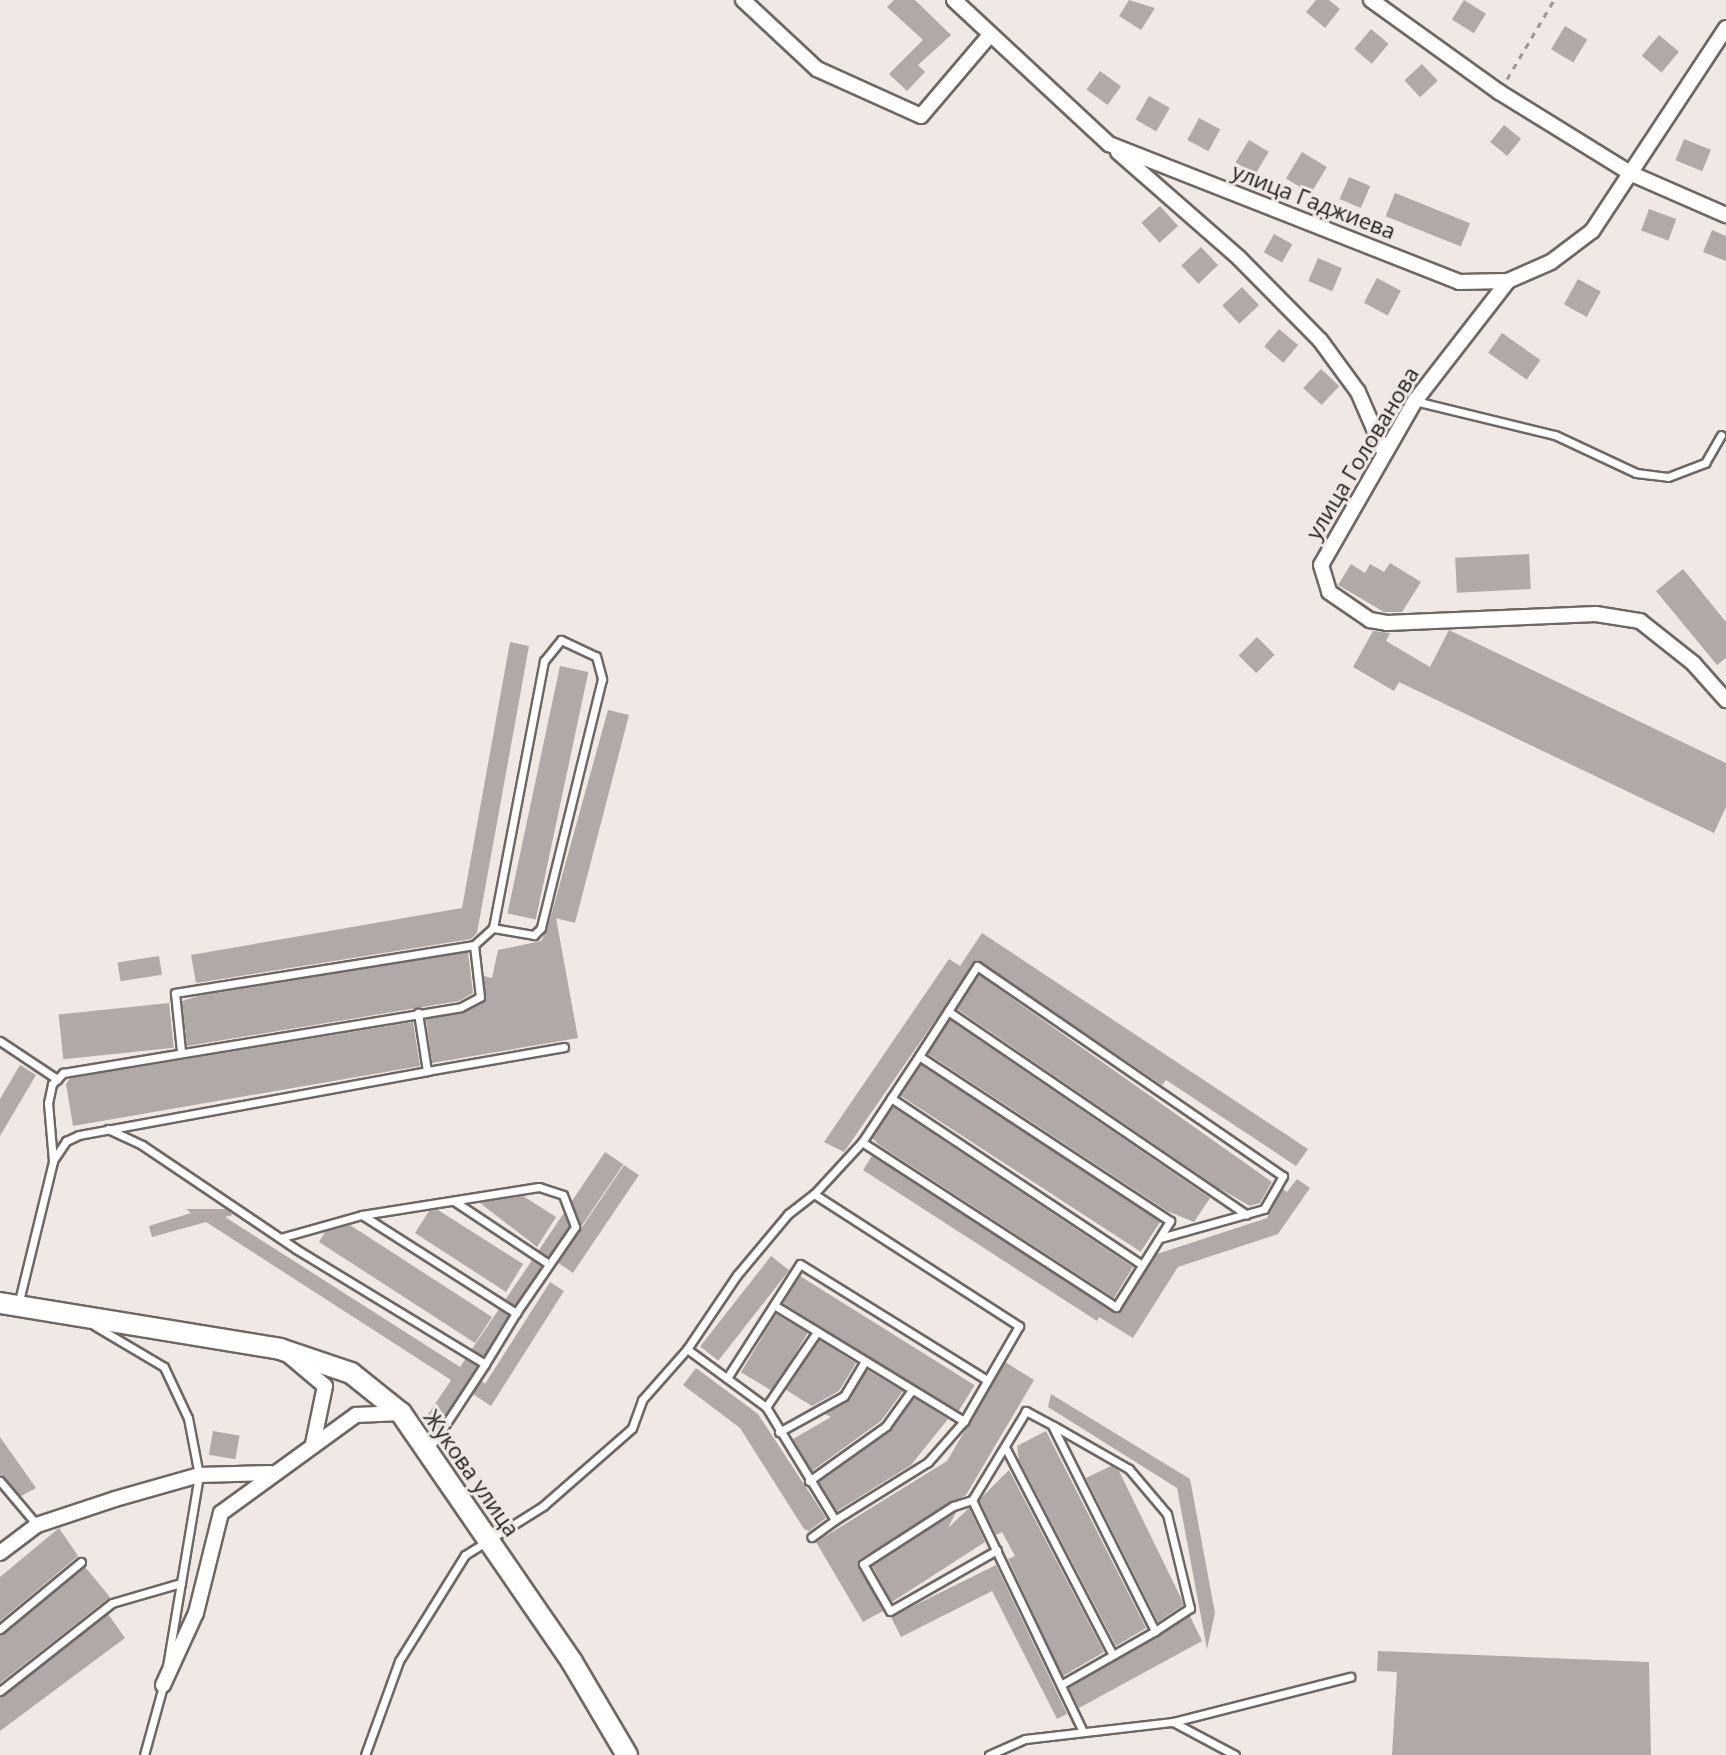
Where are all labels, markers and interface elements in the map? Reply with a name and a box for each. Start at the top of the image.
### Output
street label: улица Гаджиева [1229,158,1399,244]
street label: улица Голованова [1300,362,1424,544]
street label: Жукова улица [419,1405,525,1541]

